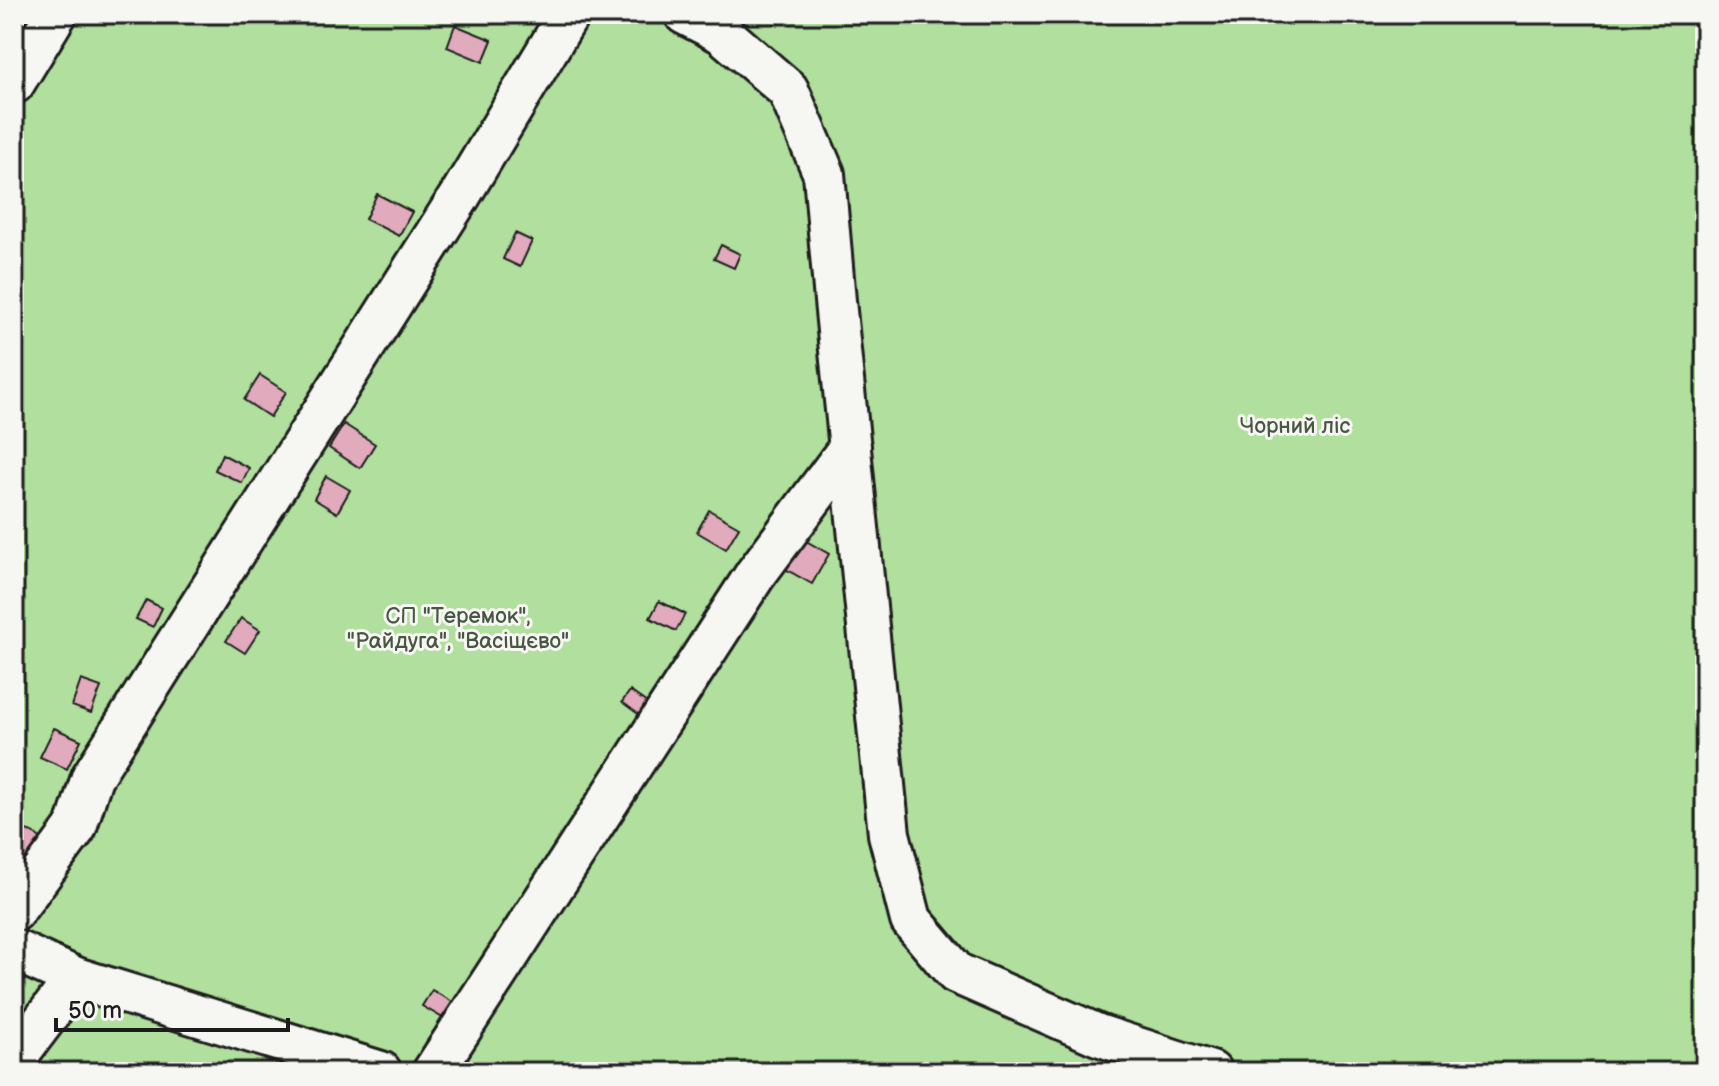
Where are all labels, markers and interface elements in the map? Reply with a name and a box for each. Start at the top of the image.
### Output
park label: Чорний ліс [1240,413,1350,440]
park label: СП "Теремок", "Райдуга", "Васіщєво" [347,603,569,655]
scale bar [56,982,288,1032]
text: 50 m [68,996,122,1025]

